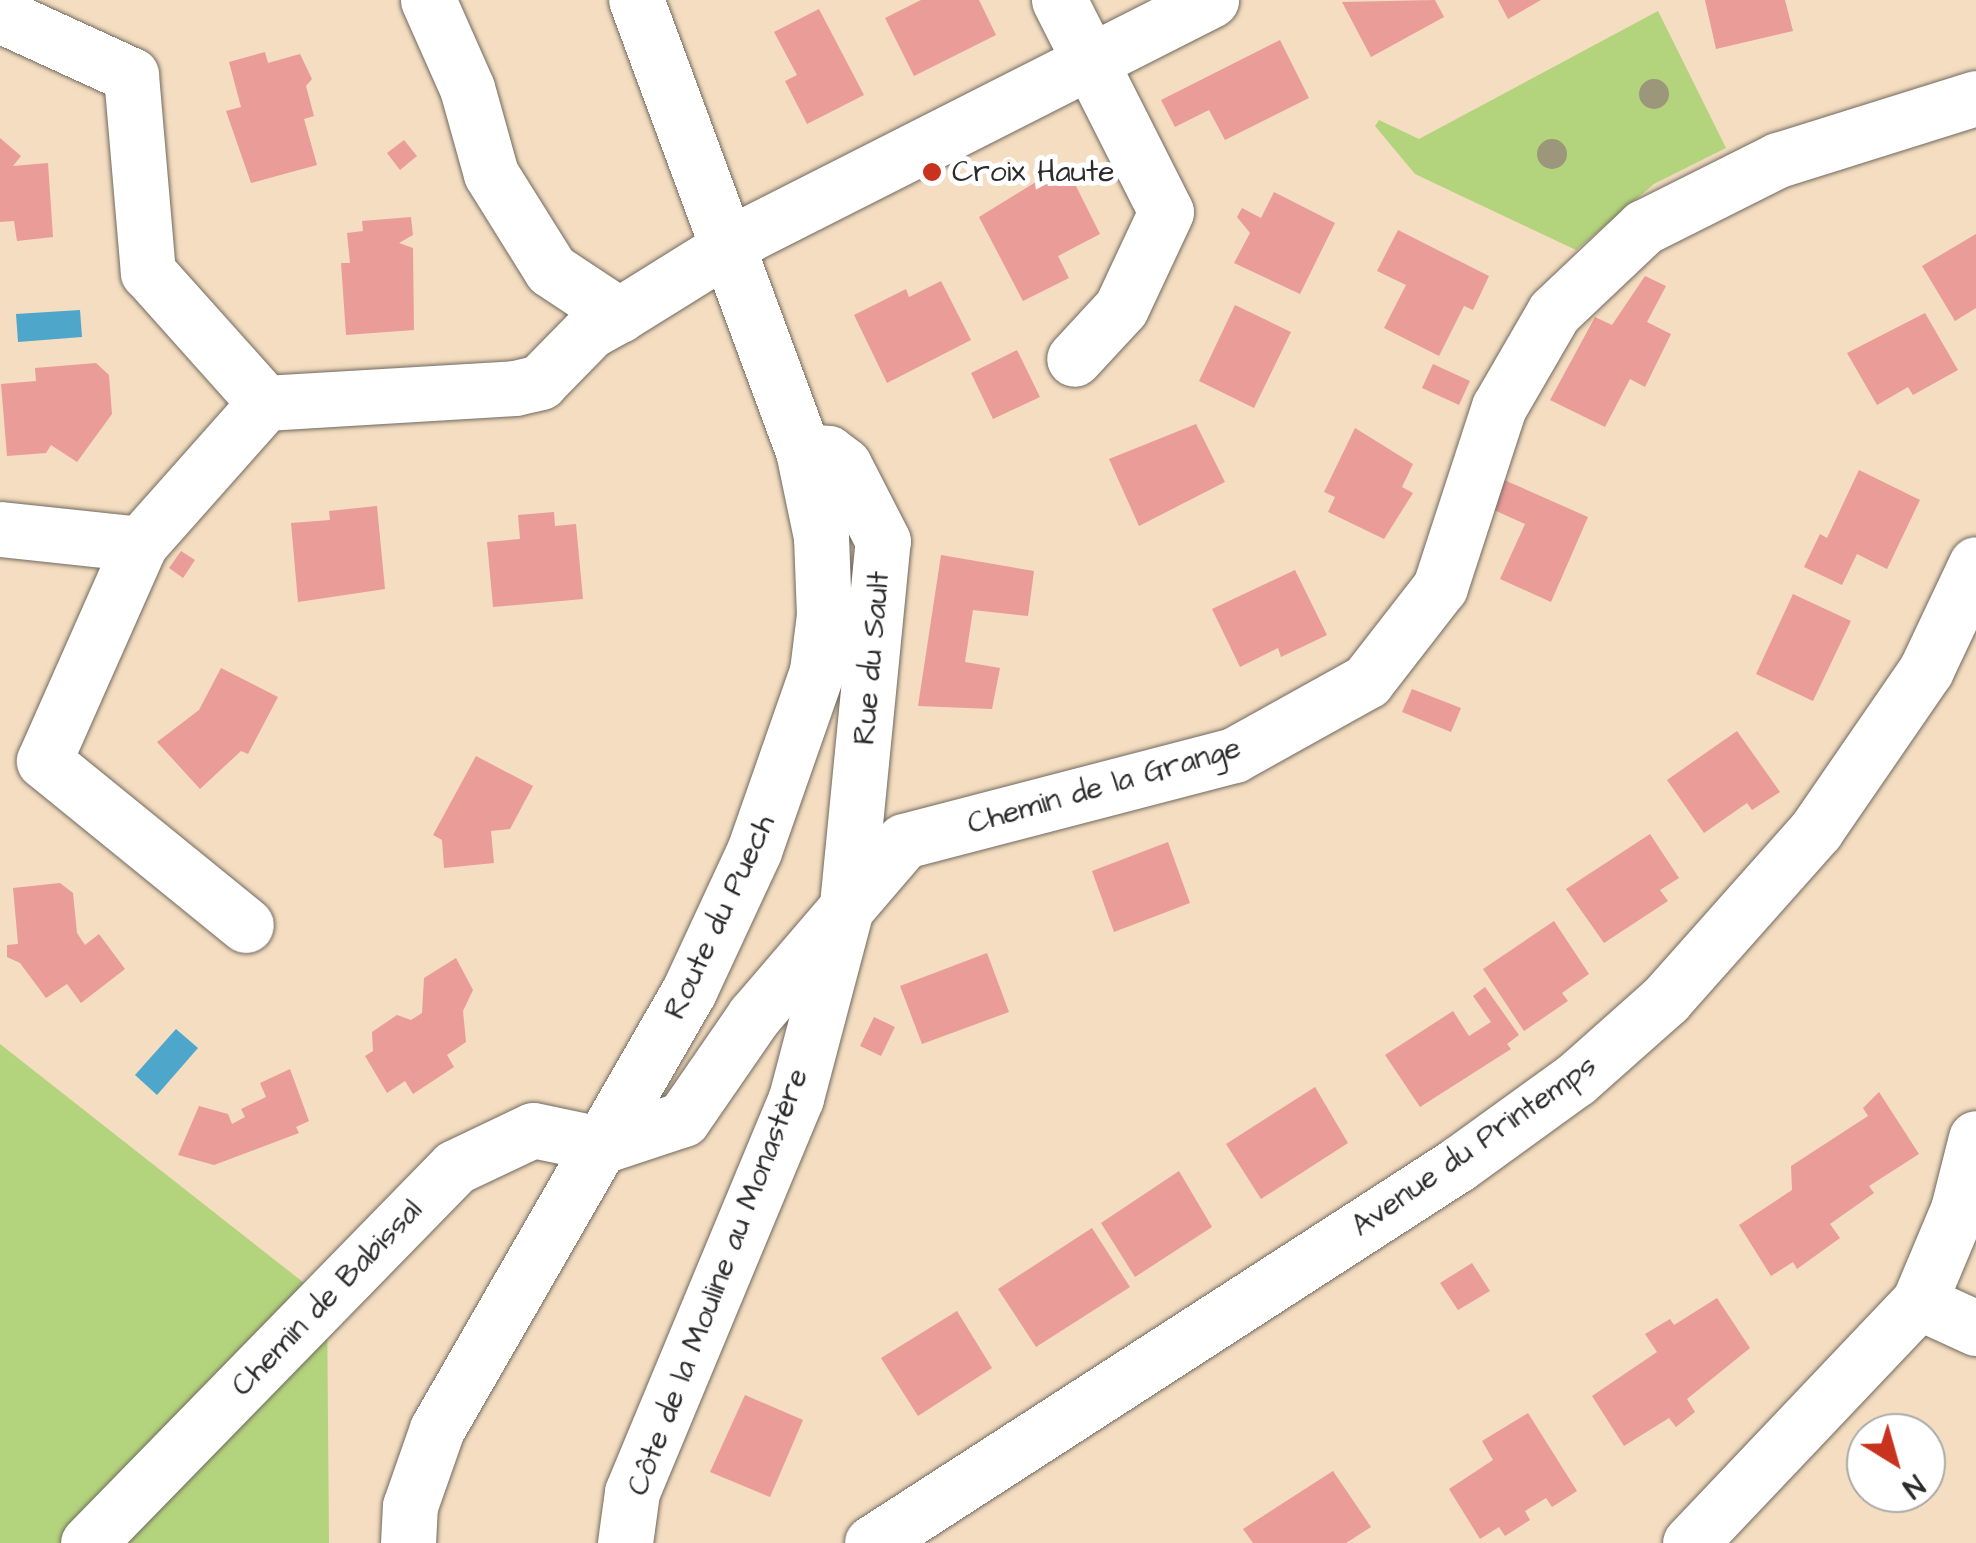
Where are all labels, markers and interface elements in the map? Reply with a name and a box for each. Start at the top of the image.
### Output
place label: Croix Haute [952,154,1114,190]
marker: Croix Haute [921,161,943,183]
street label: Rue du Sault [846,570,898,746]
street label: Chemin de la Grange [963,730,1245,842]
street label: Route du Puech [657,809,783,1025]
street label: Avenue du Printemps [1345,1048,1603,1244]
street label: Côte de la Mouline au Monastère [620,1064,816,1500]
street label: Chemin de Babissal [224,1192,430,1404]
north arrow [1846,1413,1946,1513]
text: N [1894,1465,1932,1507]

